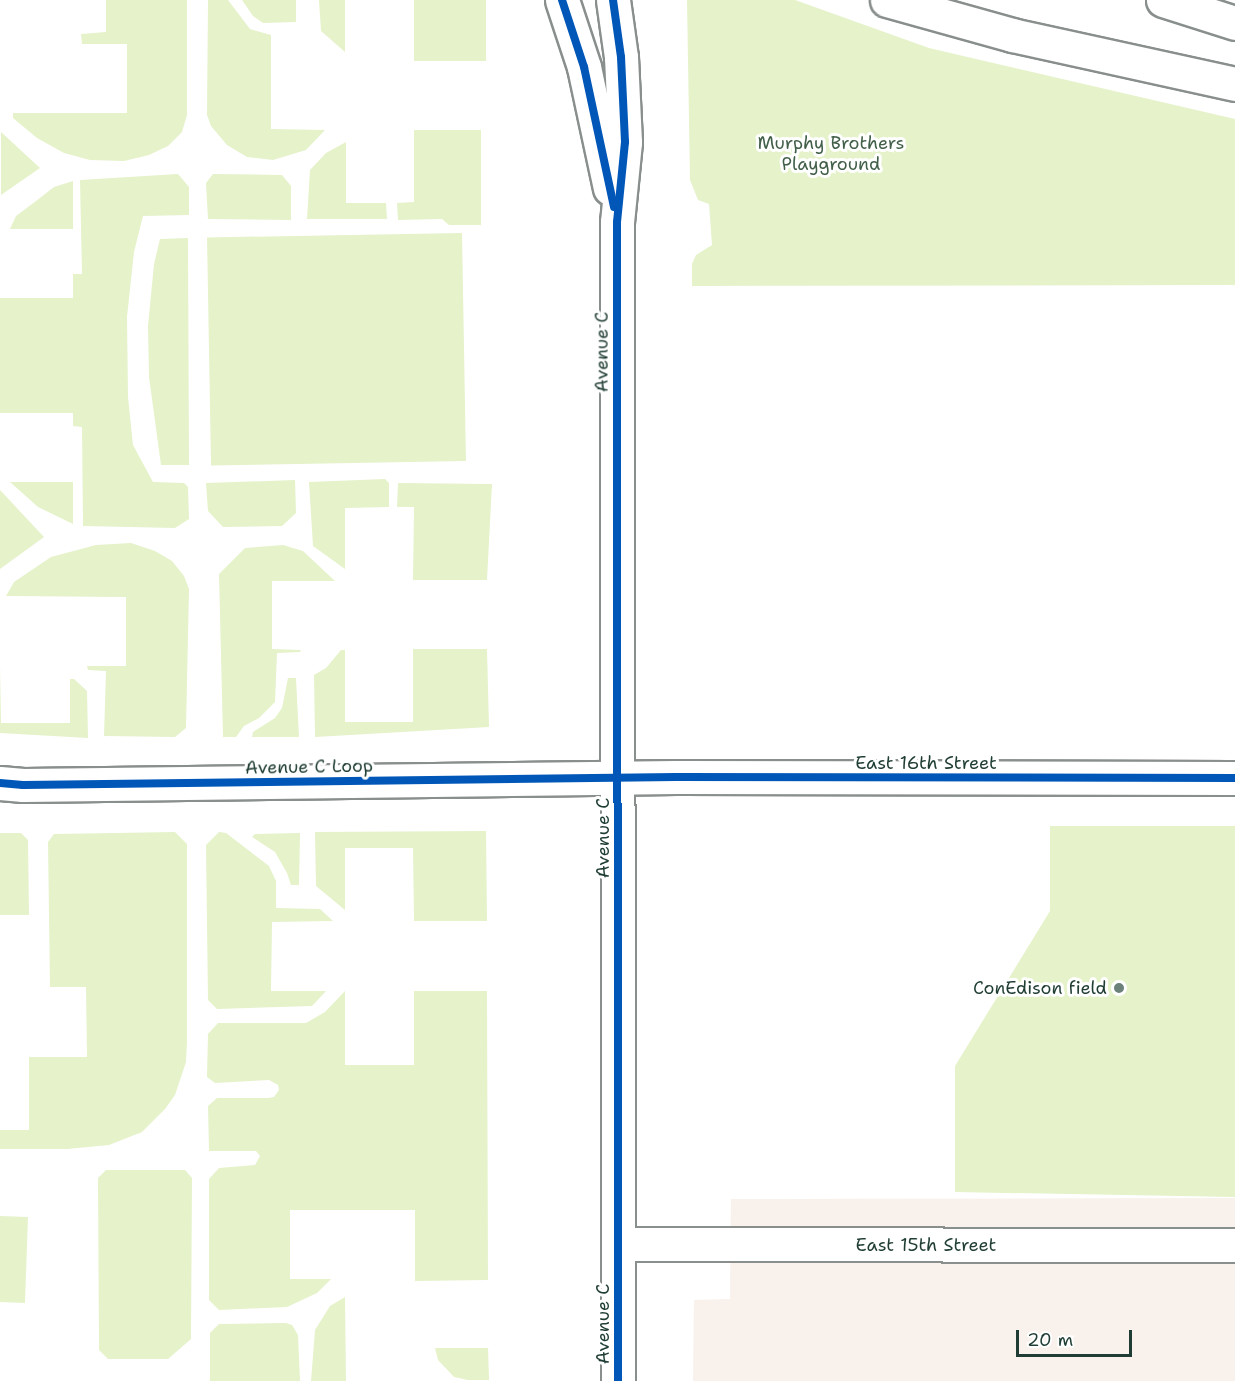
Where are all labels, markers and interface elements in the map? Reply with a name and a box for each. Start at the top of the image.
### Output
park label: Murphy Brothers Playground [758,133,904,176]
street label: Avenue C [591,312,613,392]
street label: East 16th Street [855,752,997,774]
street label: Avenue C Loop [245,755,373,779]
street label: Avenue C [592,798,614,878]
place label: ConEdison field [973,977,1107,999]
marker: ConEdison field [1112,981,1126,995]
street label: East 15th Street [856,1234,996,1256]
street label: Avenue C [592,1284,614,1364]
scale bar [1019,1318,1134,1356]
text: 20 m [1027,1328,1073,1352]

